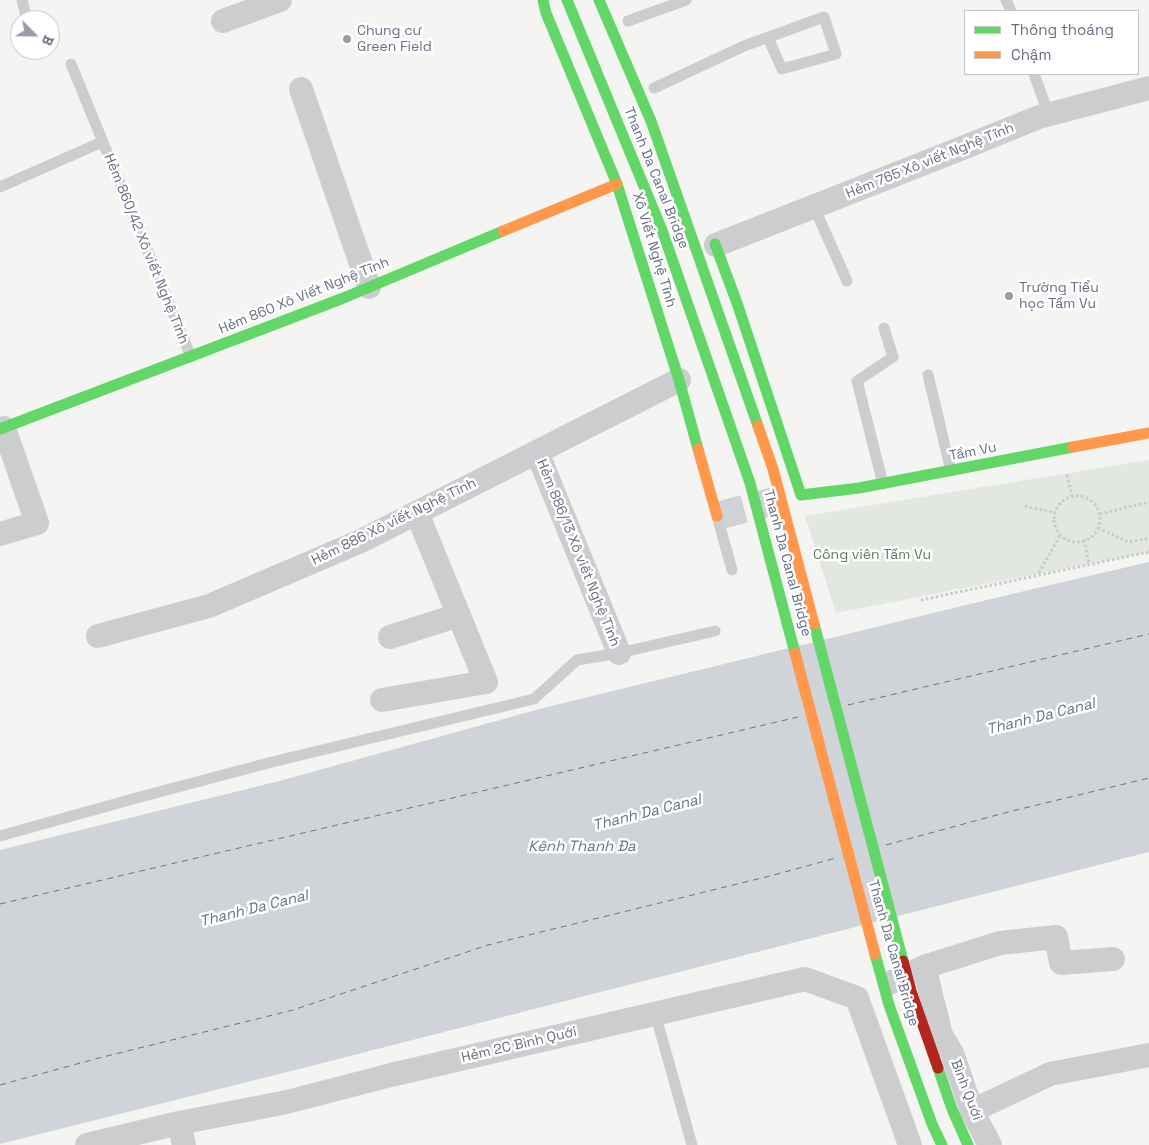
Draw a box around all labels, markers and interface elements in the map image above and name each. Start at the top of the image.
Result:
north arrow [10,10,60,60]
legend [964,10,1139,75]
text: Thông thoáng [1011,20,1114,39]
place label: Chung cư Green Field [357,23,432,56]
text: B [38,33,58,48]
marker: Chung cư Green Field [341,33,353,45]
text: Chậm [1011,45,1051,64]
street label: Thanh Da Canal Bridge [620,105,692,251]
street label: Hẻm 765 Xô viết Nghệ Tĩnh [844,120,1016,202]
street label: Hẻm 860/42 Xô viết Nghệ Tĩnh [100,151,192,347]
street label: Xô Viết Nghệ Tĩnh [629,190,679,310]
street label: Hẻm 860 Xô Viết Nghệ Tĩnh [216,254,392,338]
place label: Trường Tiểu học Tầm Vu [1019,280,1099,312]
marker: Trường Tiểu học Tầm Vu [1003,290,1015,302]
street label: Tầm Vu [948,439,998,465]
street label: Hẻm 886/13 Xô viết Nghệ Tĩnh [533,457,623,649]
street label: Hẻm 886 Xô viết Nghệ Tĩnh [309,475,479,569]
street label: Thanh Da Canal Bridge [759,488,815,638]
park label: Công viên Tầm Vu [813,547,931,563]
water label: Thanh Da Canal [985,695,1097,739]
water label: Thanh Da Canal [591,791,703,835]
water label: Kênh Thanh Đa [528,838,636,856]
street label: Thanh Da Canal Bridge [864,878,922,1028]
water label: Thanh Da Canal [198,887,310,931]
street label: Hẻm 2C Bình Quới [460,1024,578,1066]
street label: Bình Quới [947,1057,985,1123]

